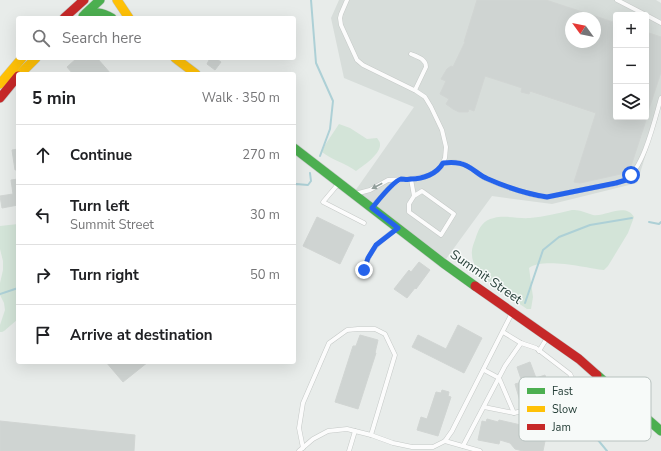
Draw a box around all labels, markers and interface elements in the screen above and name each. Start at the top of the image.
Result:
north arrow [565,12,601,48]
map controls [613,12,649,120]
button: + [613,12,649,48]
search box [16,16,296,60]
icon: search [30,27,52,49]
text: Search here [62,28,142,48]
button: − [613,48,649,84]
button: layers [613,84,649,120]
text: 5 min [32,87,76,110]
text: Walk · 350 m [202,89,280,107]
icon: ahead [32,144,54,166]
text: Continue [70,145,132,165]
text: 270 m [242,146,280,164]
route start [622,166,640,184]
one-way arrow [371,182,383,189]
text: Turn left [70,196,129,216]
icon: left [32,204,54,226]
text: 30 m [250,206,280,224]
text: Summit Street [70,216,154,234]
street label: Summit Street [446,246,526,309]
route end [355,261,373,279]
icon: right [32,264,54,286]
text: Turn right [70,265,139,285]
text: 50 m [250,266,280,284]
icon: arrive [32,324,54,346]
text: Arrive at destination [70,325,213,345]
legend [519,377,651,441]
text: Fast [552,384,573,399]
text: Slow [552,402,577,417]
text: Jam [551,420,571,435]

